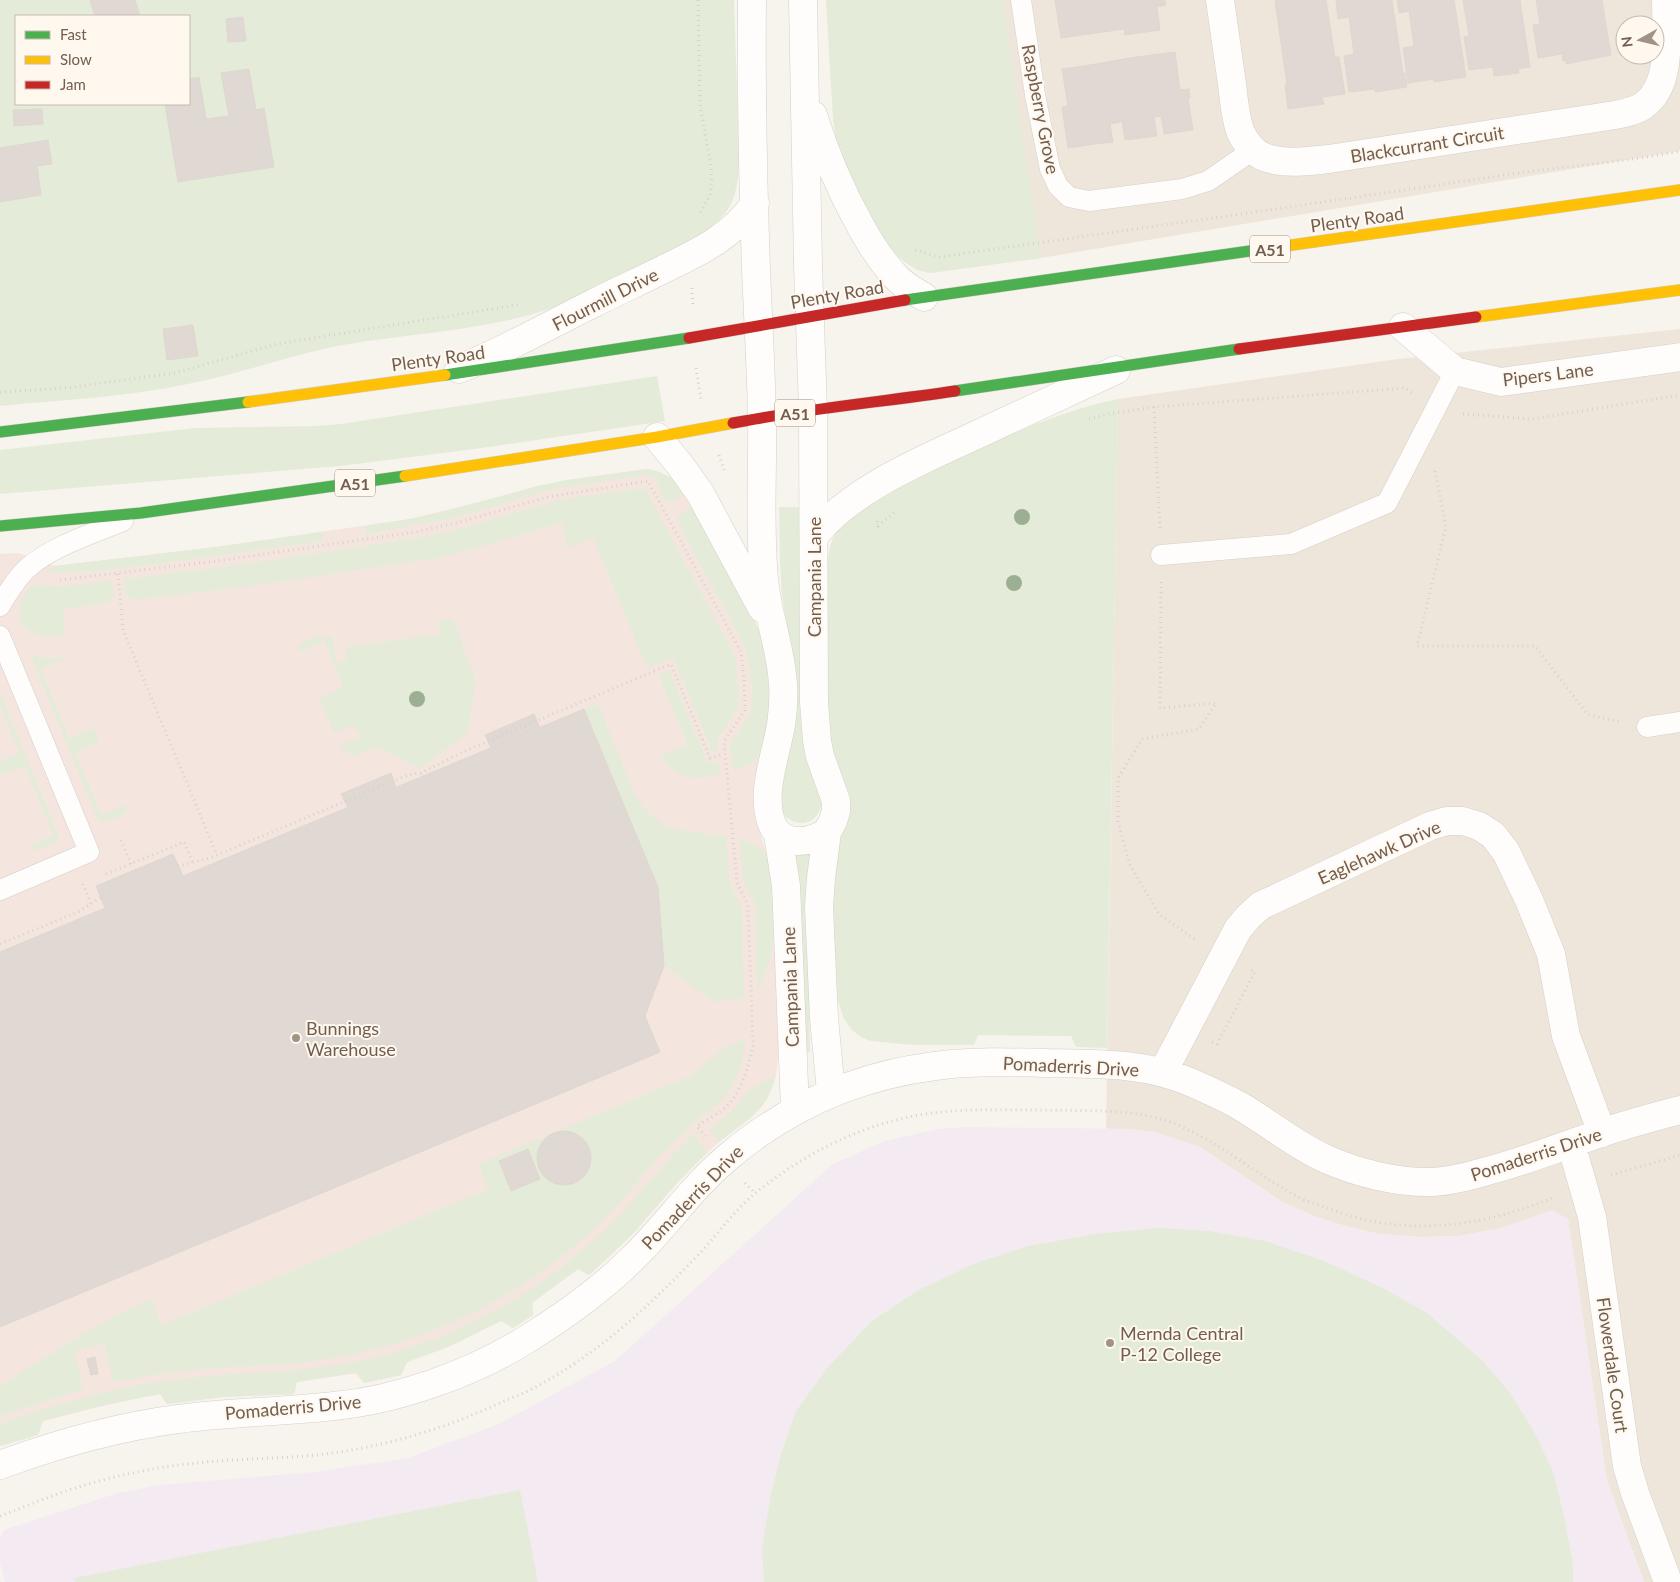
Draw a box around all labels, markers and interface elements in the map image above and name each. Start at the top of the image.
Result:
legend [15,15,190,105]
north arrow [1615,15,1665,65]
text: Fast [60,25,87,43]
text: N [1617,35,1636,48]
street label: Raspberry Grove [1018,42,1064,176]
text: Slow [60,50,92,68]
text: Jam [60,75,86,93]
street label: Blackcurrant Circuit [1349,121,1506,167]
street label: Plenty Road [1309,202,1405,236]
road number: A51 [1250,235,1290,262]
street label: Flourmill Drive [548,263,662,335]
street label: Plenty Road [789,275,885,313]
street label: Plenty Road [390,341,486,375]
street label: Pipers Lane [1501,358,1595,390]
road number: A51 [775,399,815,426]
road number: A51 [335,469,375,496]
street label: Campania Lane [803,517,825,637]
street label: Eaglehawk Drive [1314,815,1444,889]
street label: Campania Lane [777,926,803,1048]
place label: Bunnings Warehouse [306,1017,396,1060]
marker: Bunnings Warehouse [290,1032,302,1044]
street label: Pomaderris Drive [1002,1051,1140,1081]
street label: Pomaderris Drive [1468,1122,1604,1186]
street label: Pomaderris Drive [637,1140,747,1254]
street label: Flowerdale Court [1593,1296,1633,1435]
place label: Mernda Central P-12 College [1120,1322,1244,1365]
marker: Mernda Central P-12 College [1104,1337,1116,1349]
street label: Pomaderris Drive [224,1390,362,1424]

